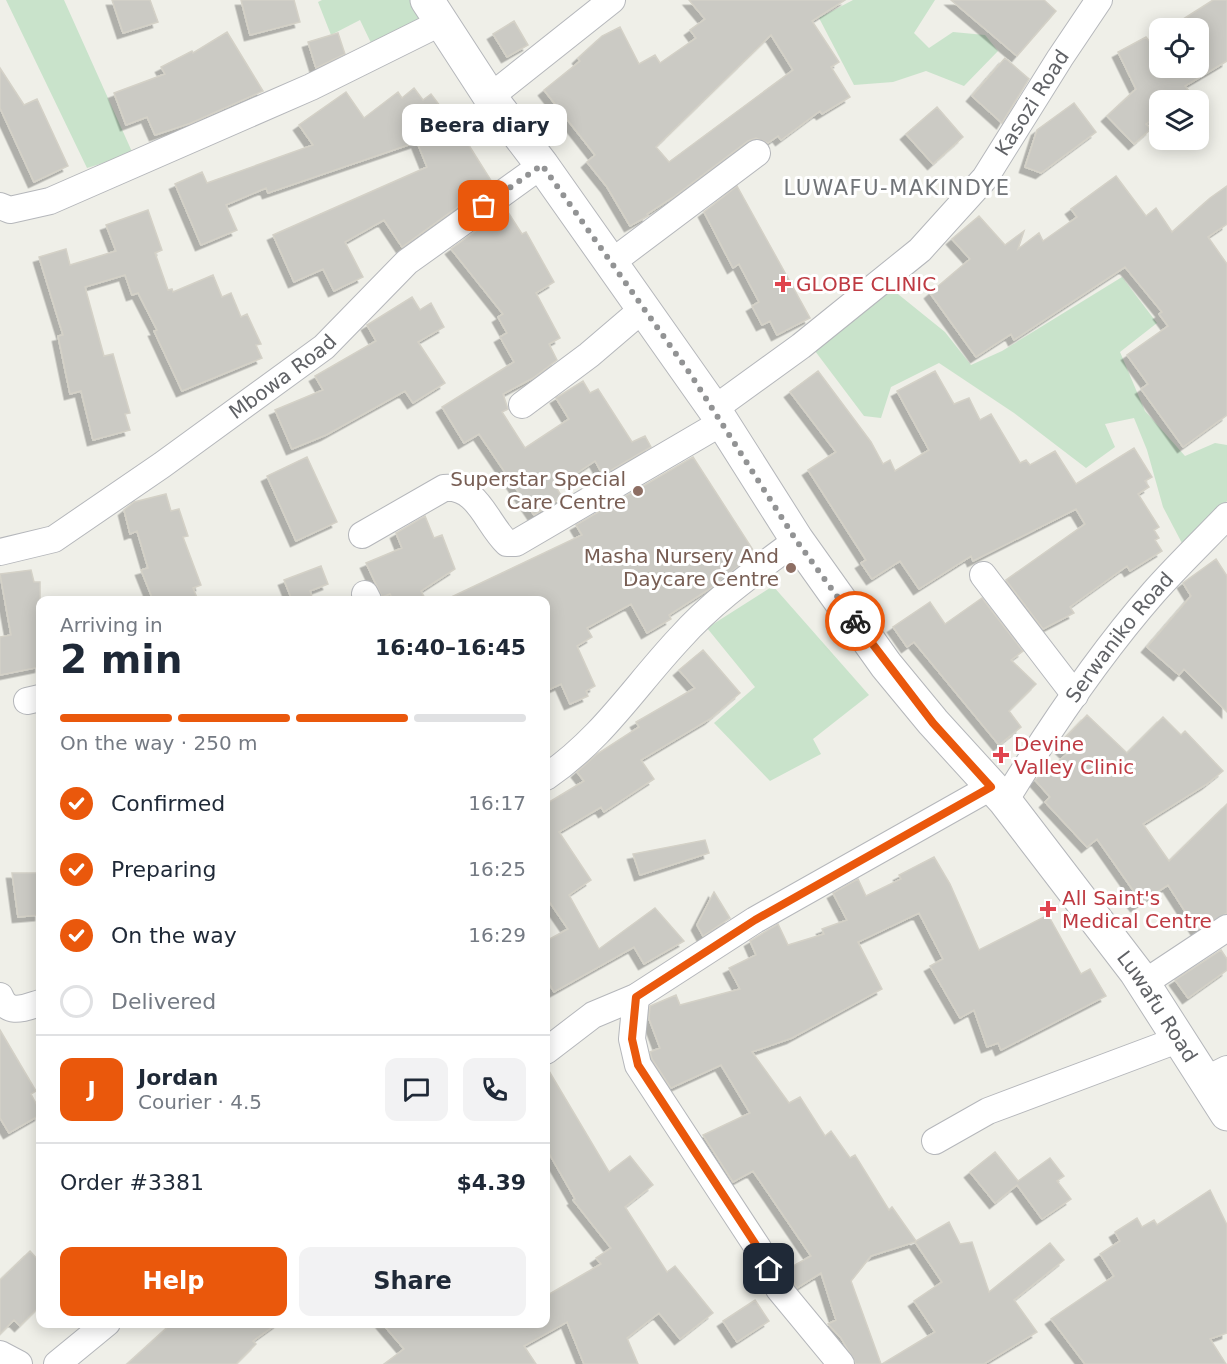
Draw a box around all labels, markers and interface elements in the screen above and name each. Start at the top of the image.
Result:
map controls [1149,18,1209,150]
button: locate [1149,18,1209,78]
street label: Kasozi Road [990,45,1074,160]
button: layers [1149,90,1209,150]
callout: Beera diary [402,104,566,146]
text: Beera diary [419,113,550,137]
district label: LUWAFU-MAKINDYE [784,176,1010,200]
pin [458,180,509,231]
icon: bag [467,189,500,222]
place label: GLOBE CLINIC [796,272,936,296]
marker: GLOBE CLINIC [774,275,792,293]
street label: Mbowa Road [224,329,342,424]
place label: Superstar Special Care Centre [450,467,626,514]
marker: Superstar Special Care Centre [631,484,645,498]
place label: Masha Nursery And Daycare Centre [584,544,779,591]
marker: Masha Nursery And Daycare Centre [784,561,798,575]
street label: Serwaniko Road [1060,567,1178,707]
courier [825,591,885,651]
icon: bike [839,605,872,638]
text: Arriving in [60,613,163,637]
text: 16:40–16:45 [375,635,526,660]
text: 2 min [60,637,182,682]
text: On the way · 250 m [60,731,258,755]
place label: Devine Valley Clinic [1014,732,1134,779]
marker: Devine Valley Clinic [992,746,1010,764]
icon: check [60,787,93,820]
text: Confirmed [111,791,225,816]
text: 16:17 [468,791,526,815]
icon: check [60,853,93,886]
text: Preparing [111,857,217,882]
text: 16:25 [468,857,526,881]
place label: All Saint's Medical Centre [1062,886,1212,933]
marker: All Saint's Medical Centre [1039,900,1057,918]
icon: check [60,919,93,952]
text: On the way [111,923,237,948]
text: 16:29 [468,923,526,947]
street label: Luwafu Road [1112,946,1203,1067]
text: Delivered [111,989,216,1014]
button: chat [385,1058,448,1121]
button: phone [463,1058,526,1121]
text: Jordan [138,1065,218,1090]
text: J [87,1077,96,1102]
text: Courier · 4.5 [138,1090,262,1114]
text: Order #3381 [60,1170,204,1195]
text: $4.39 [456,1170,526,1195]
pin [743,1243,794,1294]
button: Help [60,1247,287,1316]
button: Share [299,1247,526,1316]
icon: home [752,1252,785,1285]

